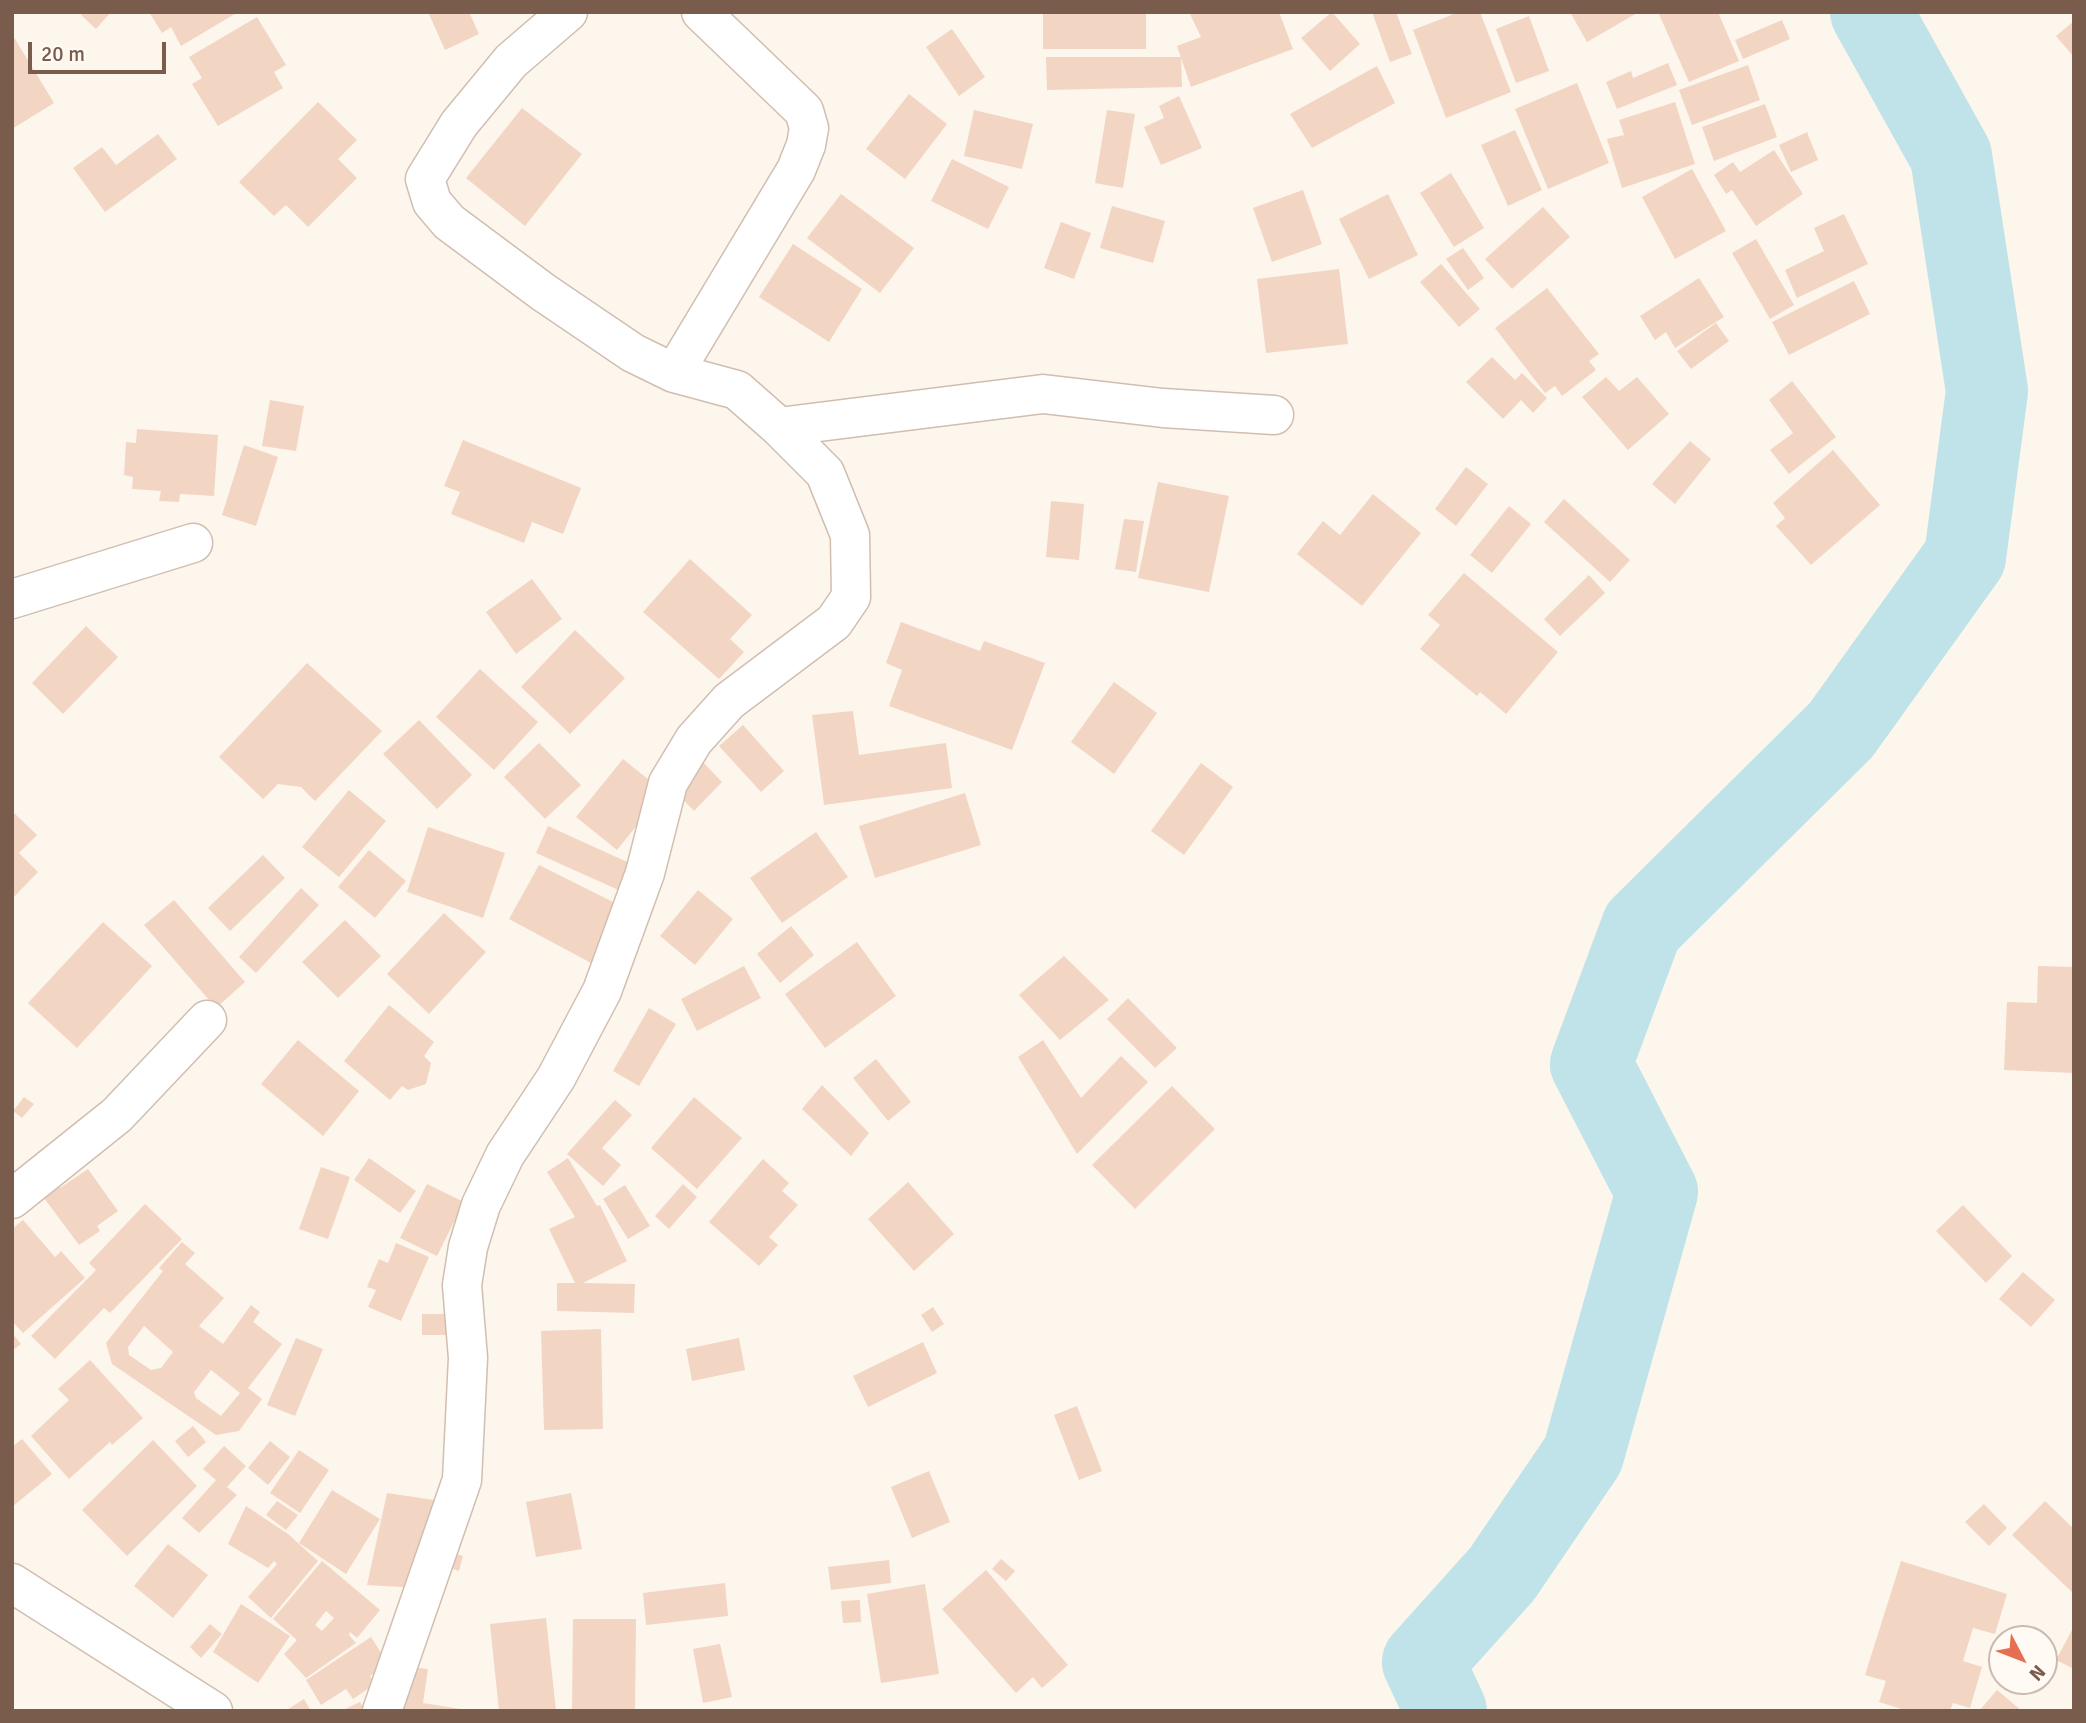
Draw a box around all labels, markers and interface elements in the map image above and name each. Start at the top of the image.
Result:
scale bar [32,28,170,72]
text: 20 m [41,41,85,67]
north arrow [1988,1625,2058,1695]
text: N [2024,1660,2050,1686]

